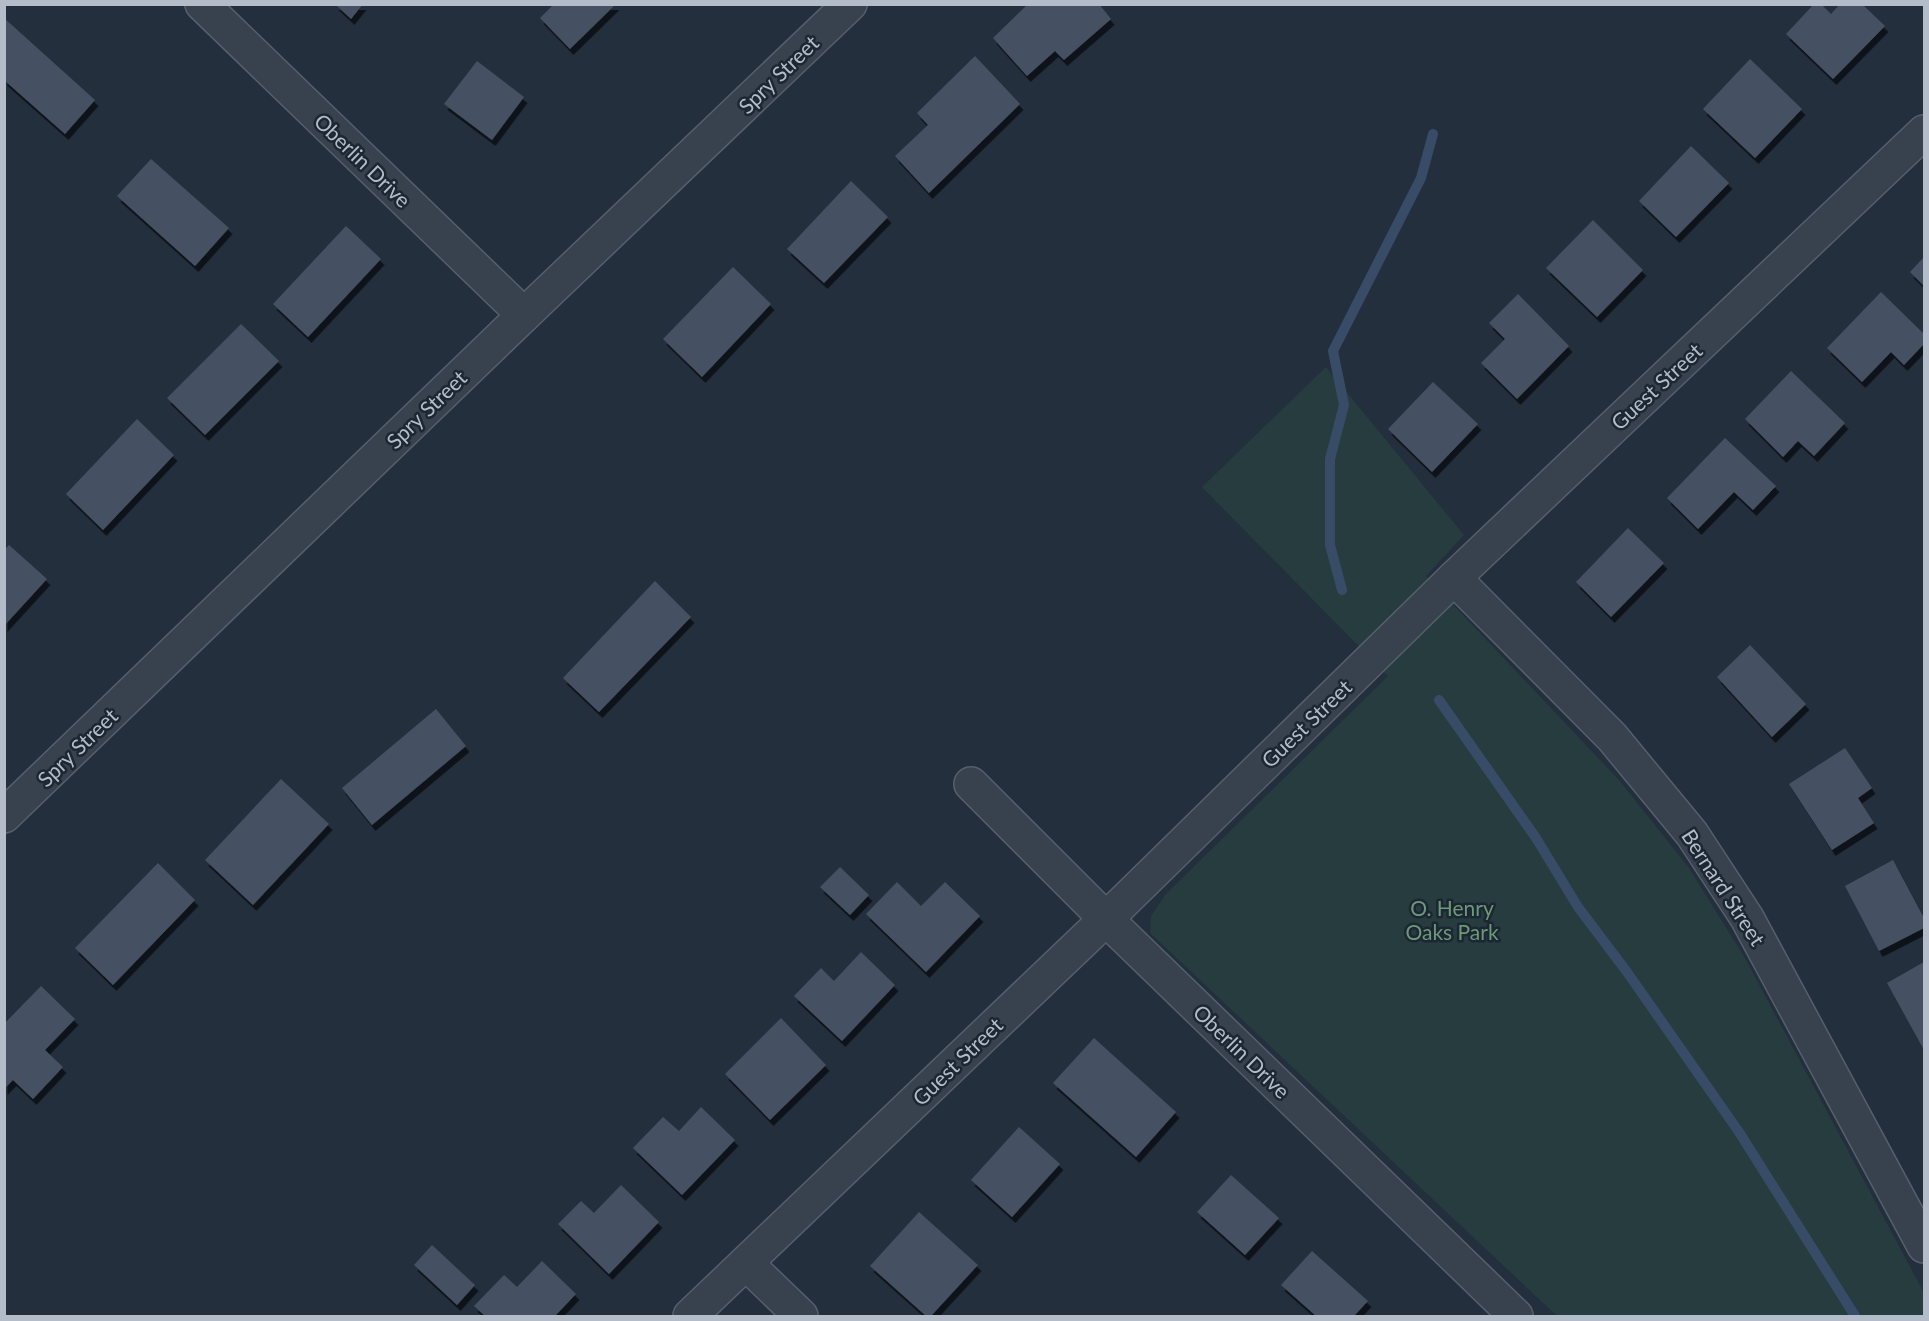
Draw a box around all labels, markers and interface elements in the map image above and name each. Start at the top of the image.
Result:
street label: Spry Street [733,29,824,118]
street label: Oberlin Drive [310,108,416,212]
street label: Guest Street [1605,337,1707,434]
street label: Spry Street [381,364,472,453]
street label: Guest Street [1256,674,1356,772]
street label: Spry Street [32,702,123,791]
street label: Bernard Street [1677,824,1771,950]
park label: O. Henry Oaks Park [1405,895,1499,944]
street label: Oberlin Drive [1189,999,1295,1103]
street label: Guest Street [907,1012,1007,1110]

